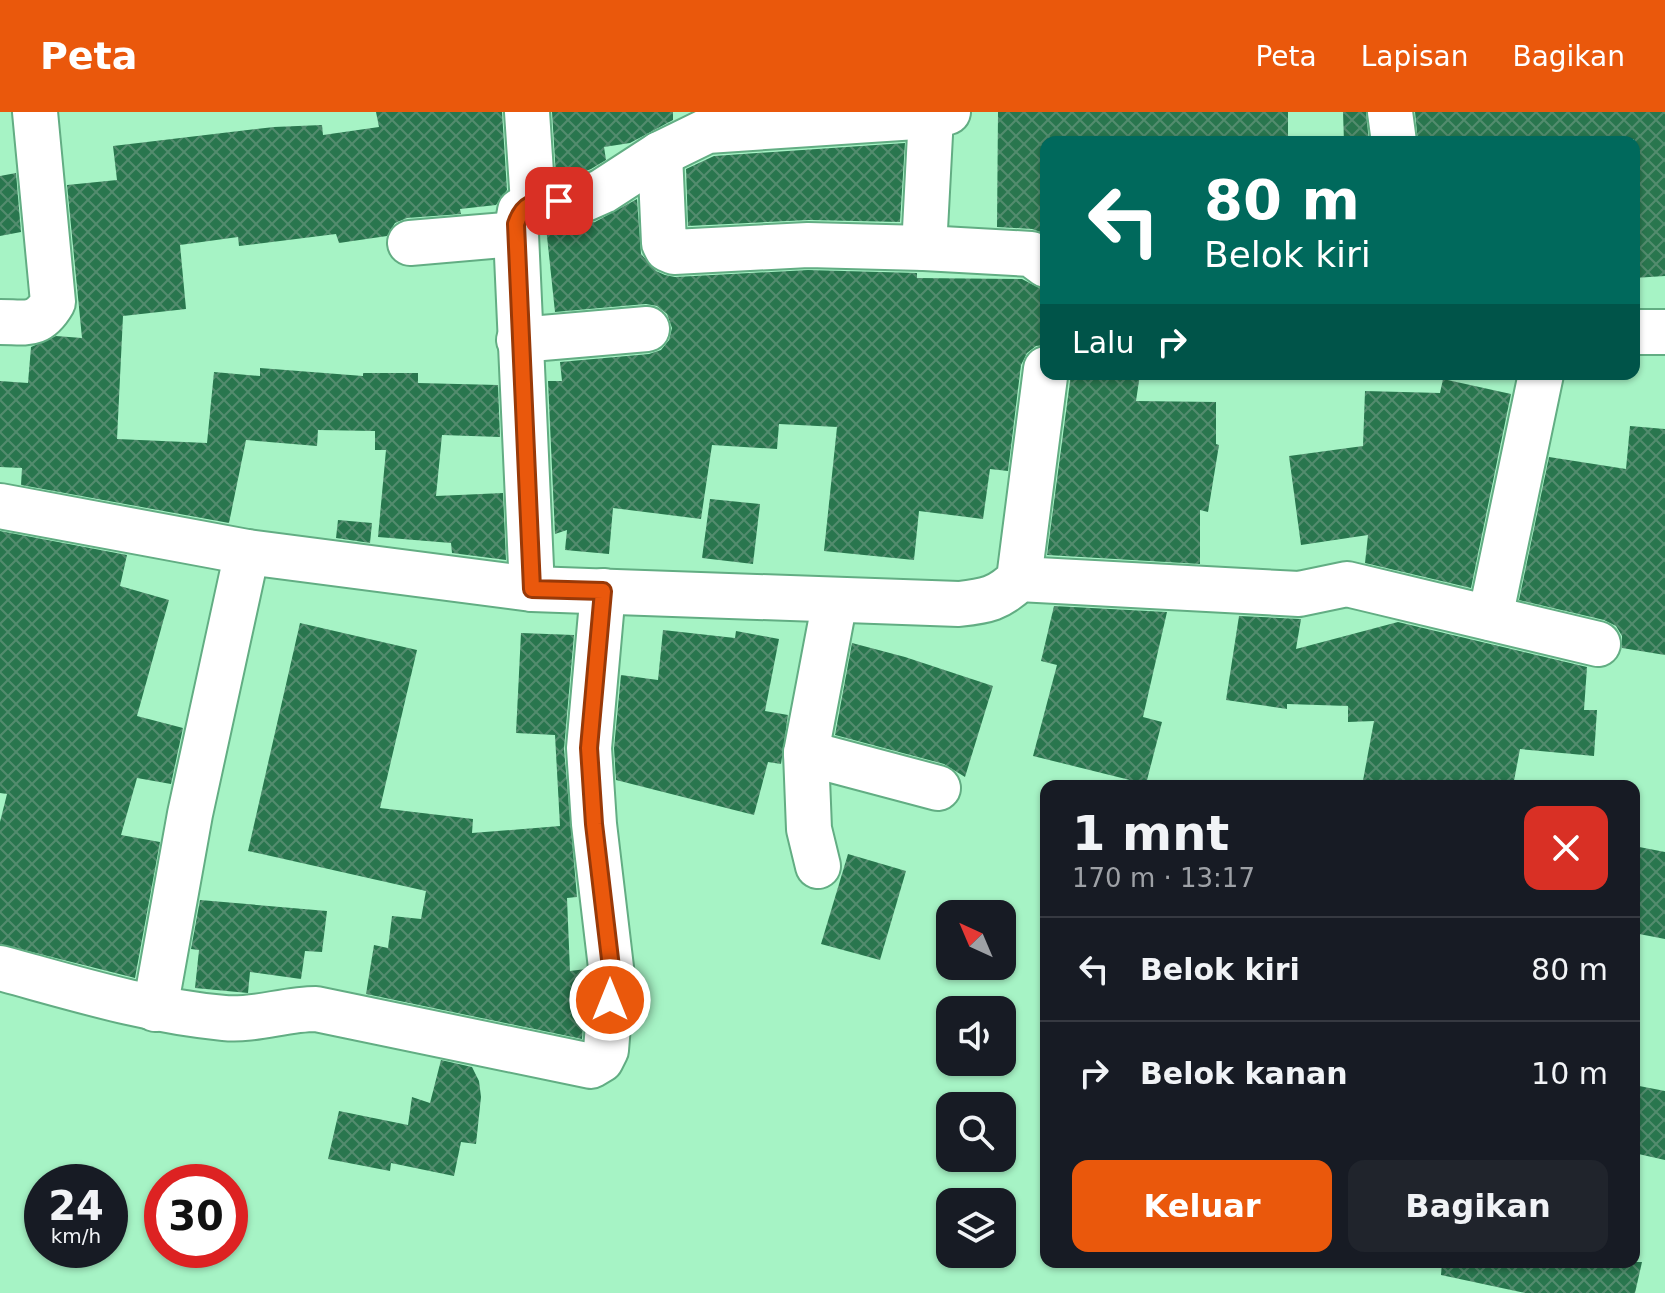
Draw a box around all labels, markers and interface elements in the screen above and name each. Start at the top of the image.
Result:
text: Peta [40,34,137,78]
text: Peta [1255,40,1317,73]
text: Lapisan [1361,40,1468,73]
text: Bagikan [1512,40,1625,73]
pin [525,167,593,235]
text: 80 m [1204,167,1360,232]
icon: left [1072,168,1176,272]
icon: arrive [537,179,581,223]
text: Belok kiri [1204,234,1371,275]
icon: right [1150,320,1194,364]
text: Lalu [1072,325,1134,360]
text: 1 mnt [1072,805,1229,861]
button: close [1524,806,1608,890]
text: 170 m · 13:17 [1072,863,1255,893]
north arrow [936,900,1016,980]
map controls [936,900,1016,1268]
icon: left [1072,947,1116,991]
text: Belok kiri [1140,952,1300,987]
text: 80 m [1531,952,1608,987]
position arrow [568,958,652,1042]
button: sound [936,996,1016,1076]
icon: right [1072,1051,1116,1095]
text: Belok kanan [1140,1056,1348,1091]
text: 10 m [1531,1056,1608,1091]
button: search [936,1092,1016,1172]
button: Keluar [1072,1160,1332,1252]
button: Bagikan [1348,1160,1608,1252]
speed limit sign: 30 [144,1164,248,1268]
text: 24 [48,1183,104,1229]
button: layers [936,1188,1016,1268]
text: km/h [51,1224,101,1248]

